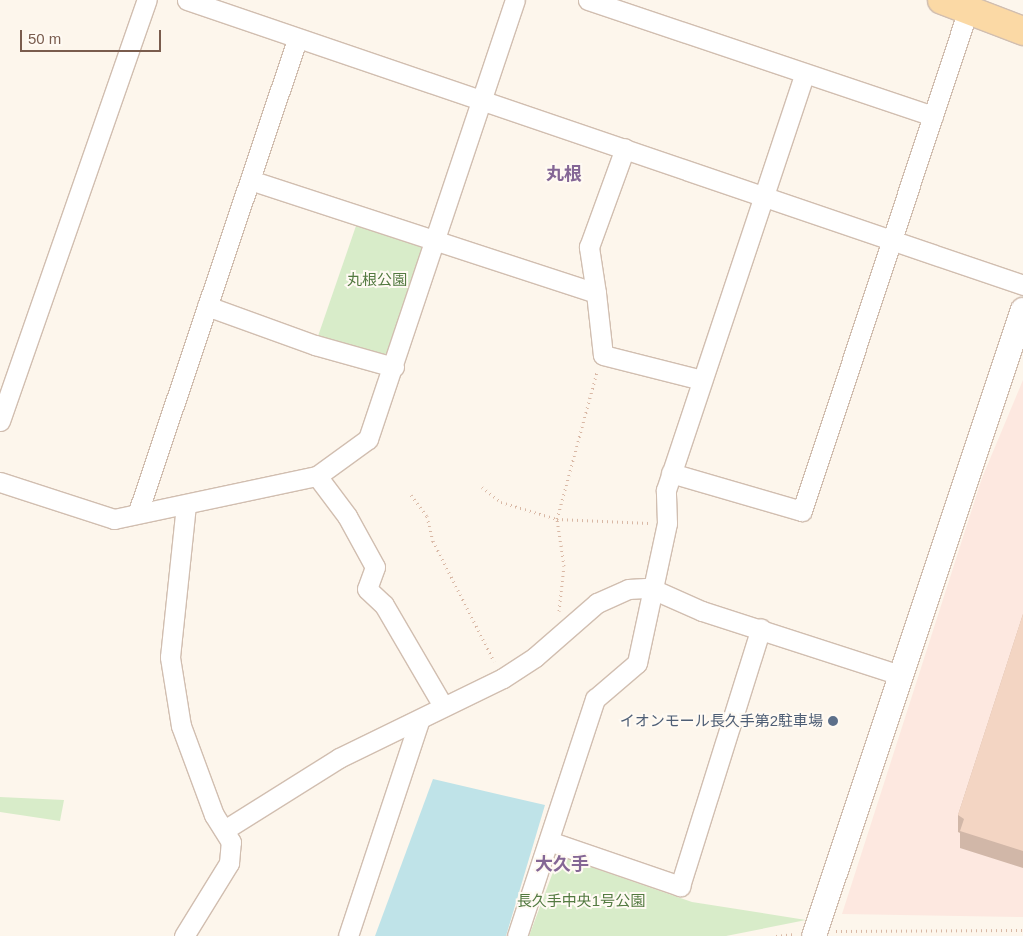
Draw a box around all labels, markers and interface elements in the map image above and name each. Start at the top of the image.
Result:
scale bar [22,20,164,52]
text: 50 m [28,30,61,47]
district label: 丸根 [546,163,582,185]
park label: 丸根公園 [347,271,407,289]
place label: イオンモール長久手第2駐車場 [620,712,823,730]
marker: イオンモール長久手第2駐車場 [827,715,839,727]
district label: 大久手 [535,853,589,875]
park label: 長久手中央1号公園 [517,892,645,910]

